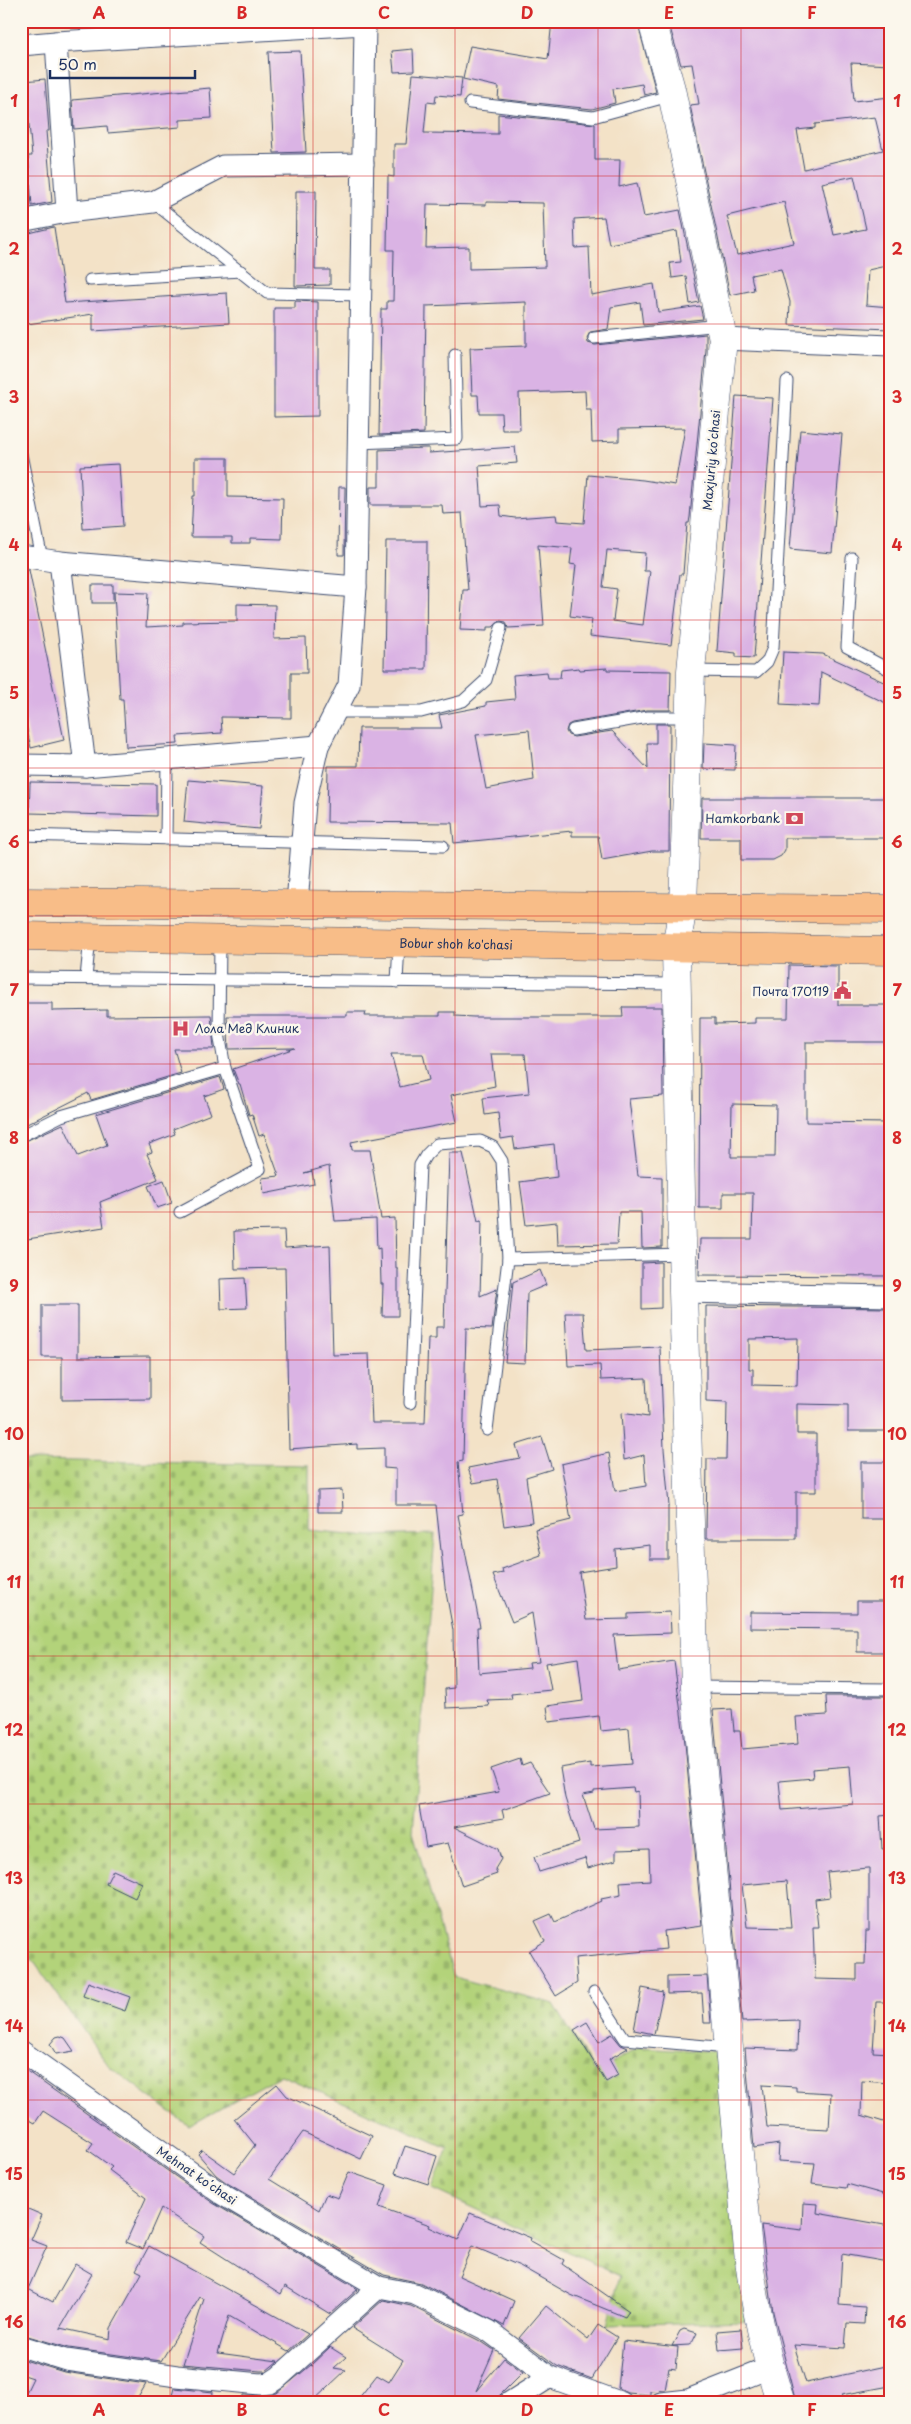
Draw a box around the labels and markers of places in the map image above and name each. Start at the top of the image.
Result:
bank icon: Hamkorbank [784,808,804,828]
place label: Hamkorbank [705,809,780,827]
public building icon: Почта 170119 [833,981,853,1001]
place label: Почта 170119 [752,982,829,1000]
hospital icon: Лола Мед Клиник [171,1018,191,1038]
place label: Лола Мед Клиник [195,1019,300,1037]

